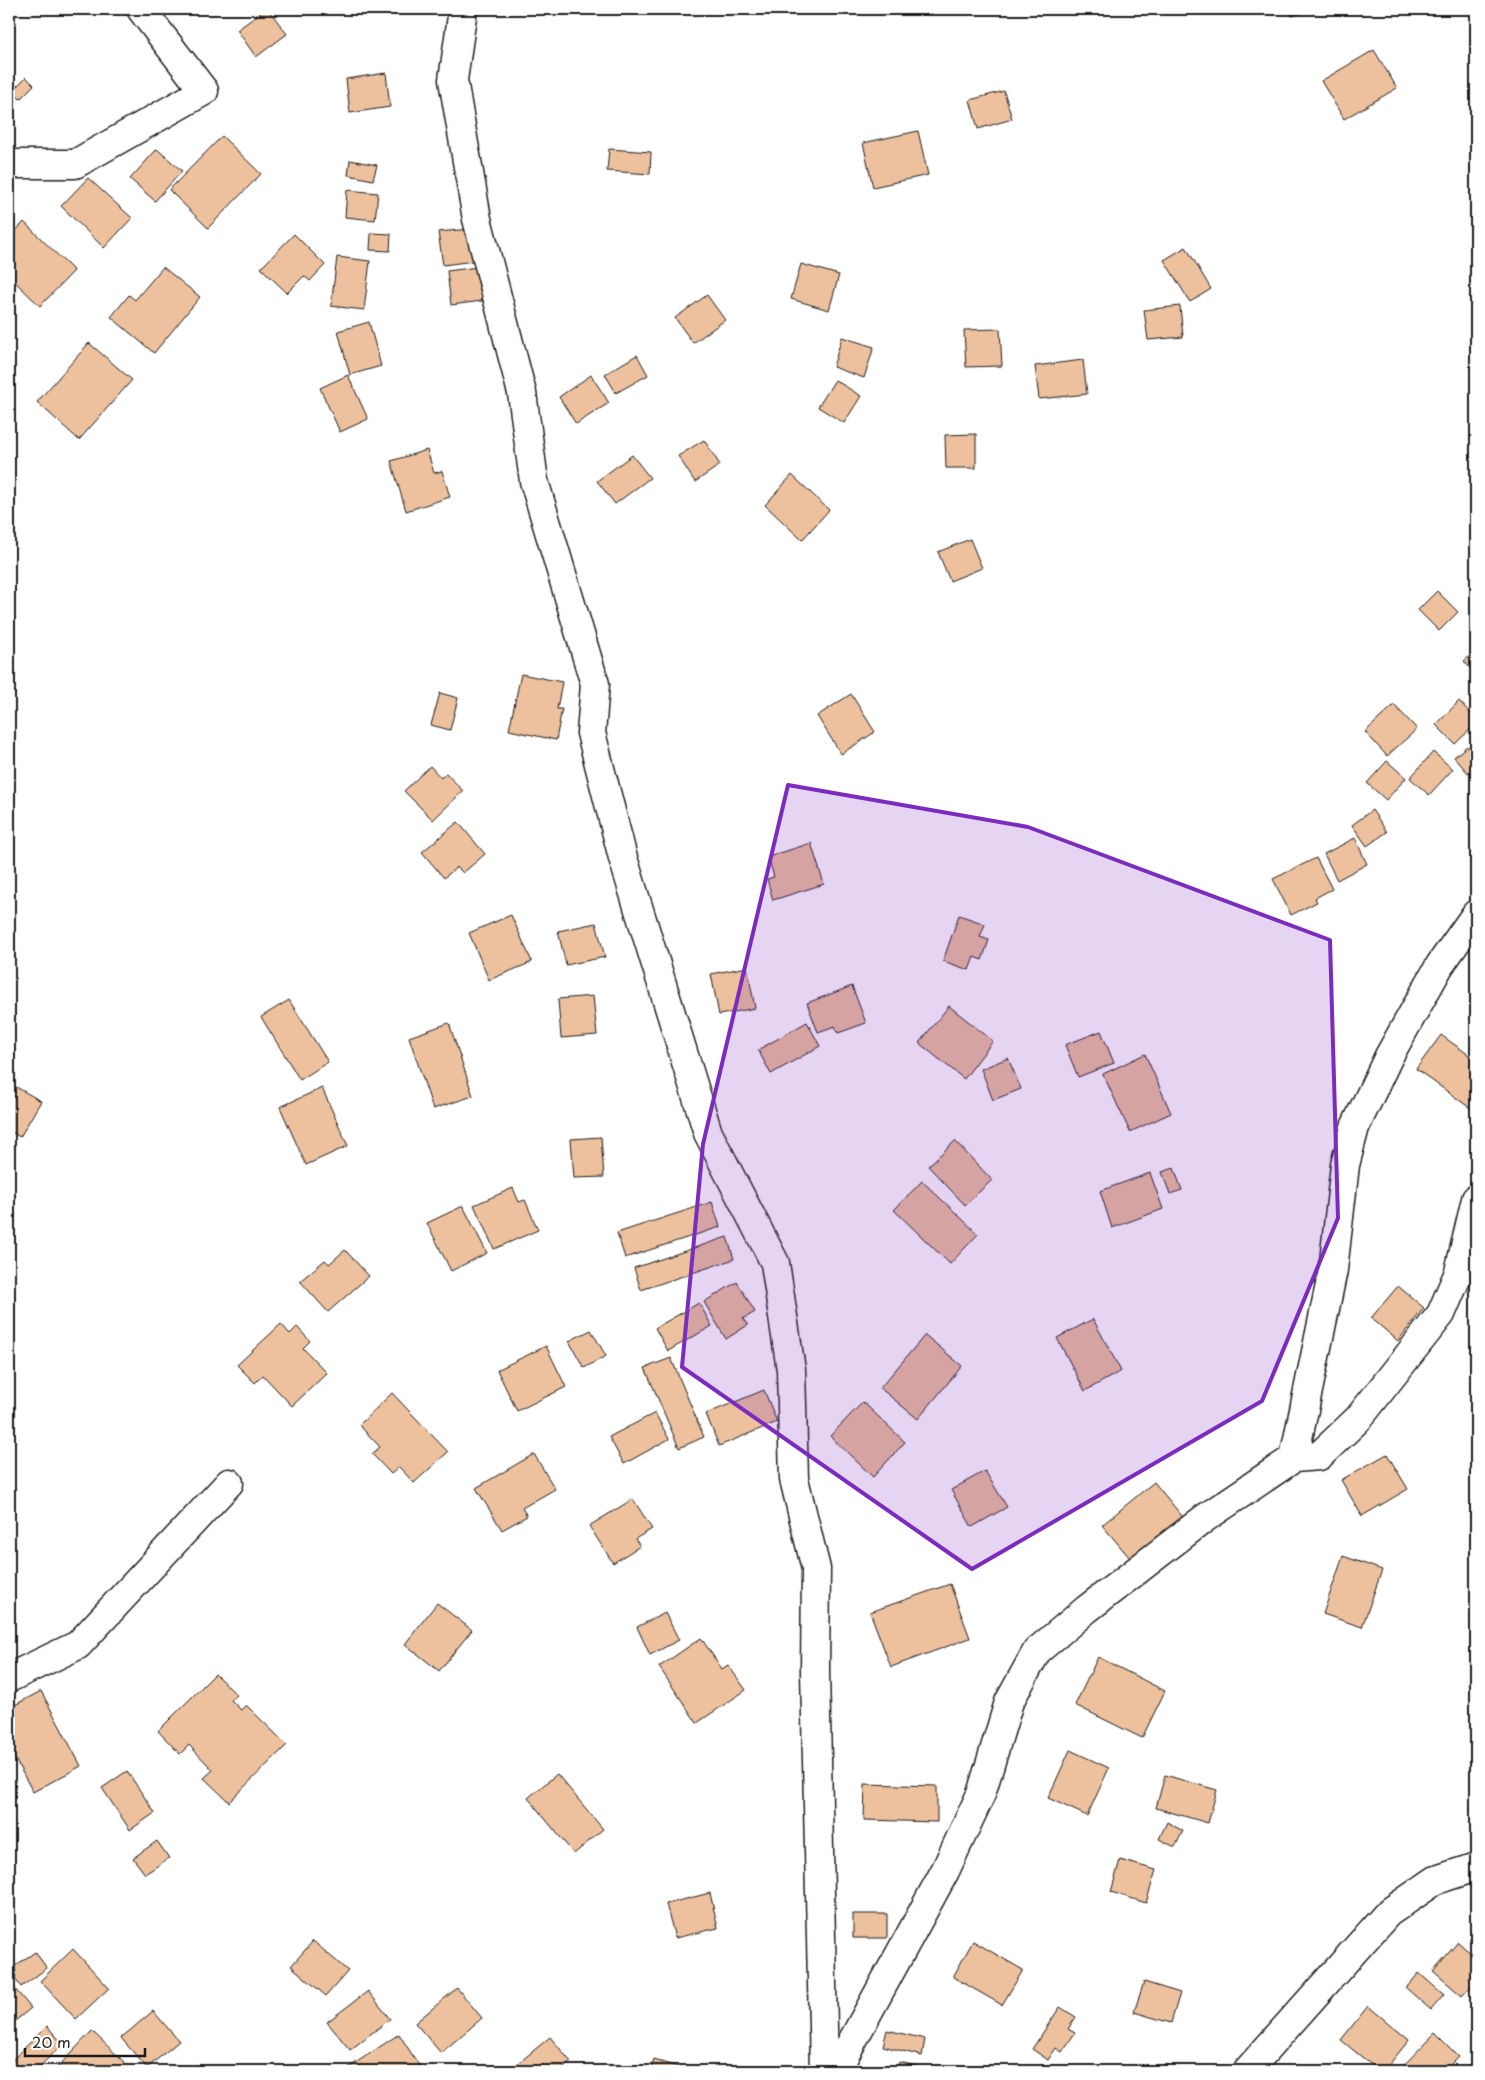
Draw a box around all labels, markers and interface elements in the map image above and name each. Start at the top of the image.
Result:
scale bar [25,2025,145,2057]
text: 20 m [32,2030,71,2053]

